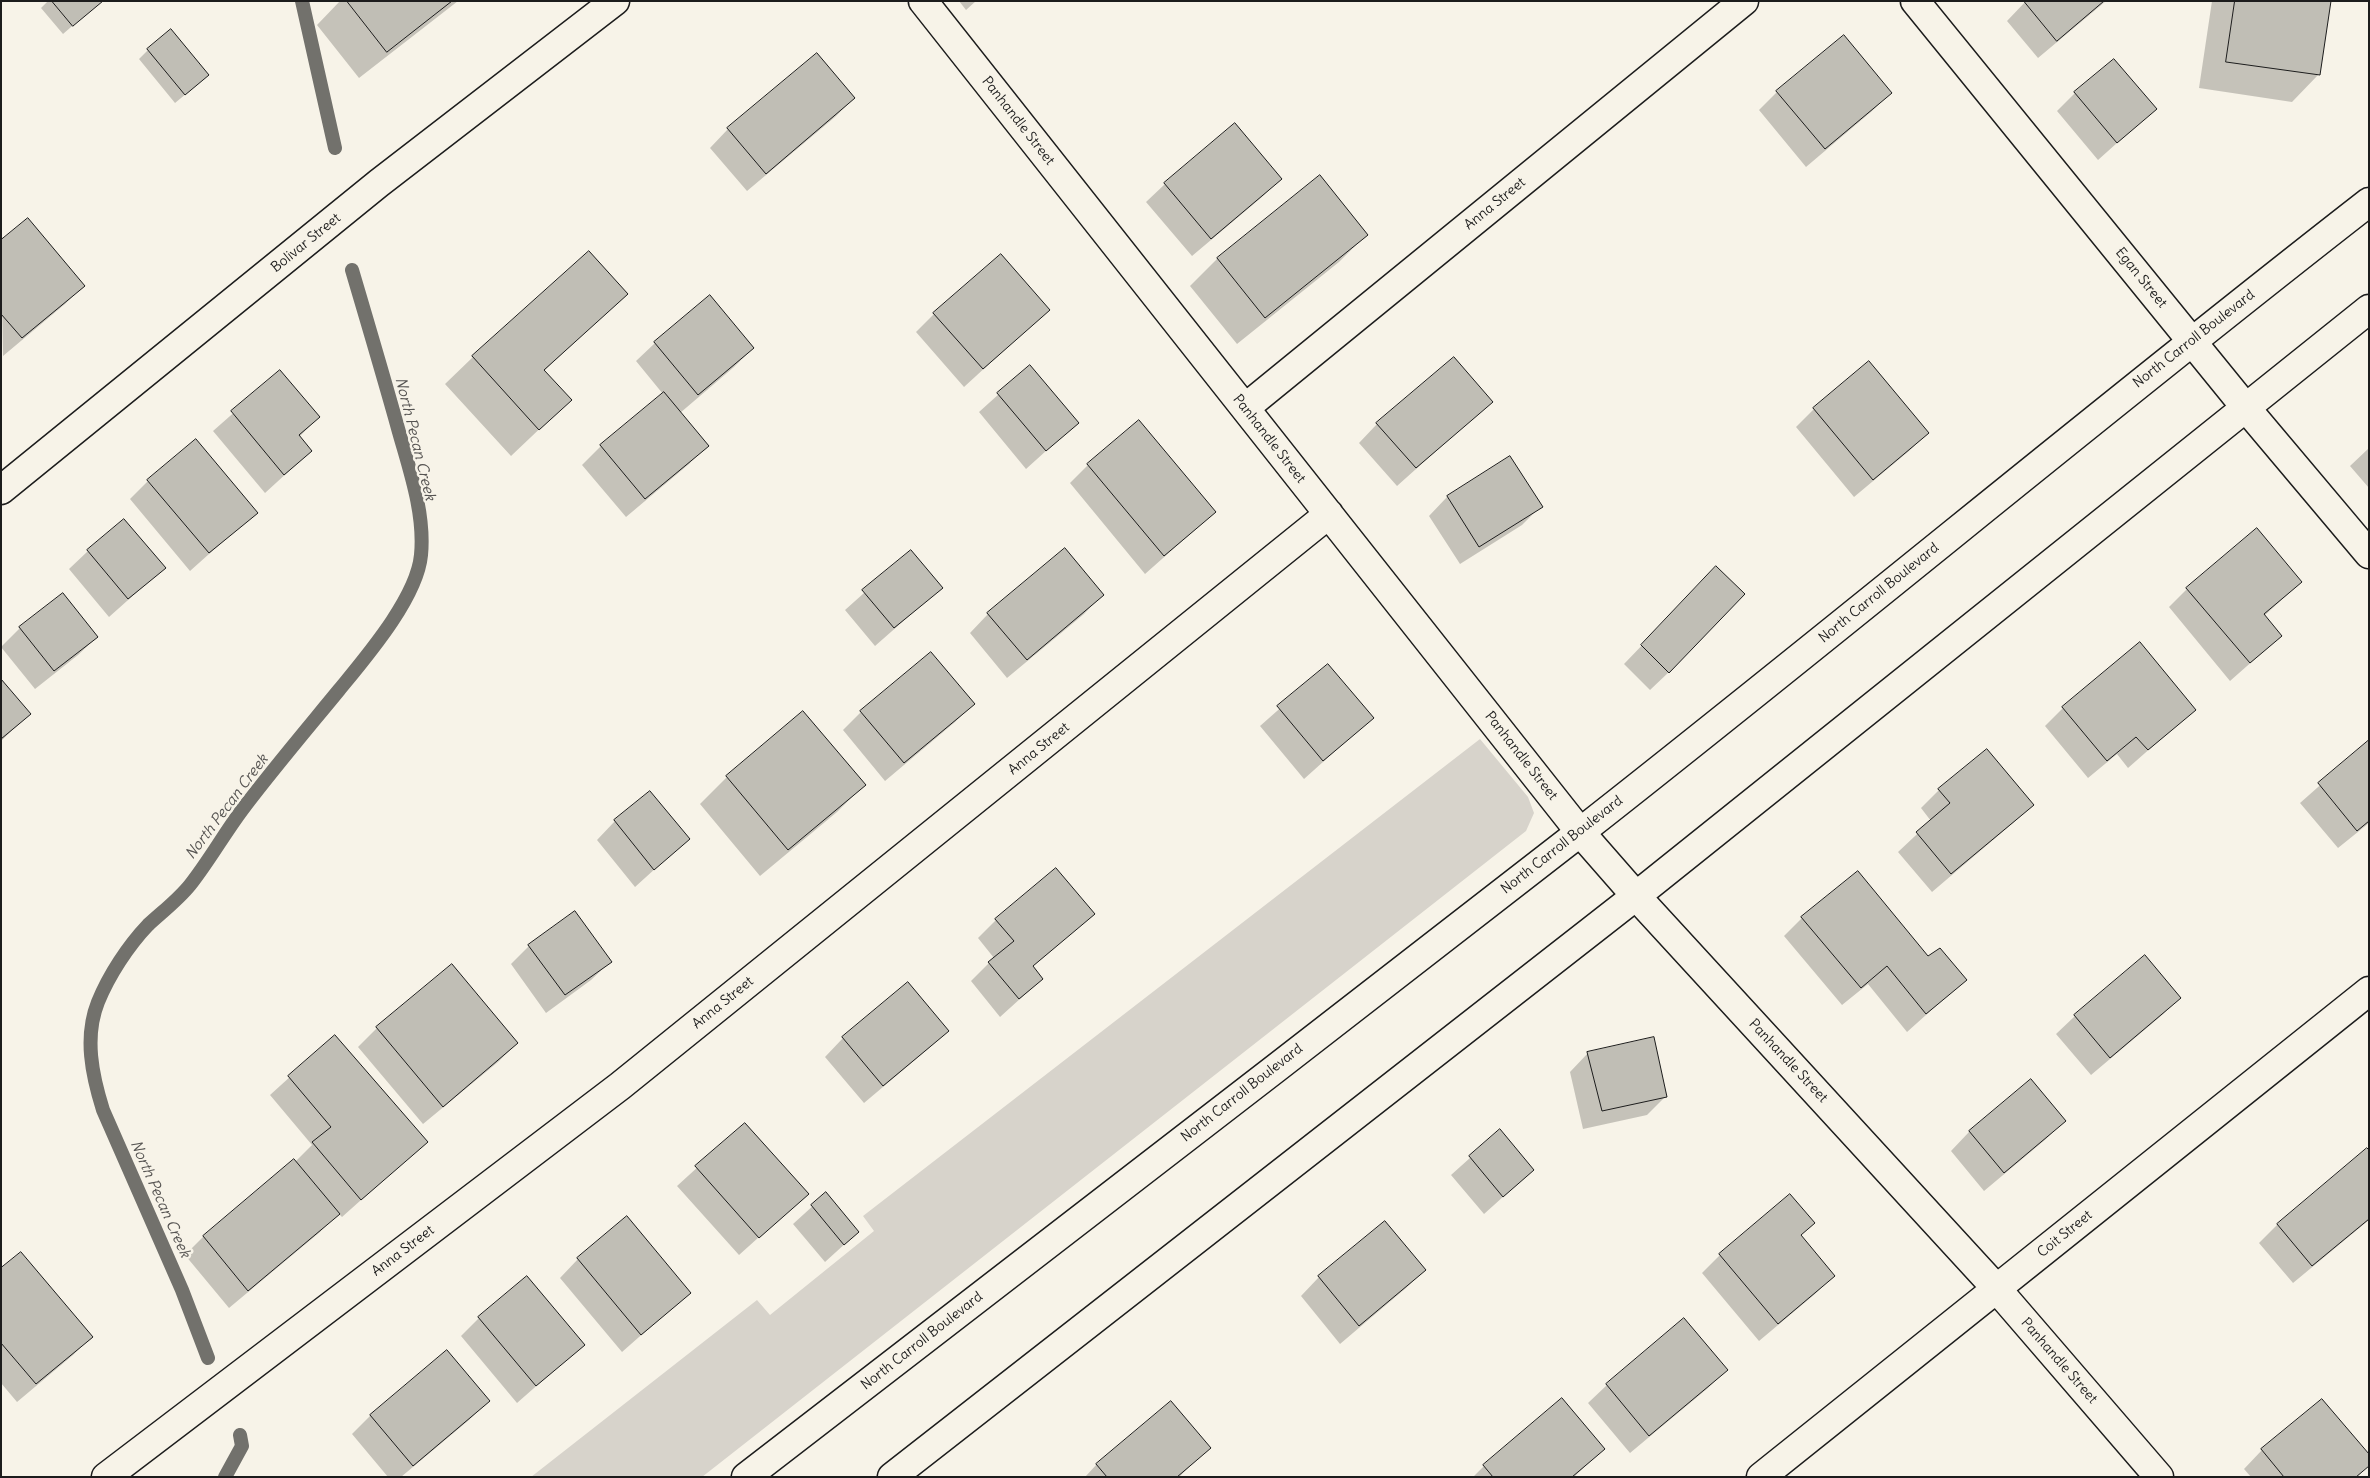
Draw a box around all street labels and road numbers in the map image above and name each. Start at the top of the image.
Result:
street label: Panhandle Street [978,73,1058,169]
street label: Anna Street [1461,174,1529,234]
street label: Bolivar Street [268,210,344,276]
street label: Egan Street [2112,244,2170,312]
street label: North Carroll Boulevard [2130,286,2258,392]
street label: Panhandle Street [1229,391,1309,487]
street label: North Carroll Boulevard [1816,539,1942,647]
street label: Panhandle Street [1481,708,1561,804]
street label: Anna Street [1005,719,1073,779]
street label: North Carroll Boulevard [1498,792,1626,898]
street label: Anna Street [689,973,757,1033]
street label: Panhandle Street [1745,1016,1831,1106]
street label: North Carroll Boulevard [1178,1040,1306,1146]
street label: Coit Street [2034,1207,2096,1261]
street label: Anna Street [368,1222,438,1280]
street label: North Carroll Boulevard [858,1288,986,1394]
street label: Panhandle Street [2017,1315,2101,1407]

